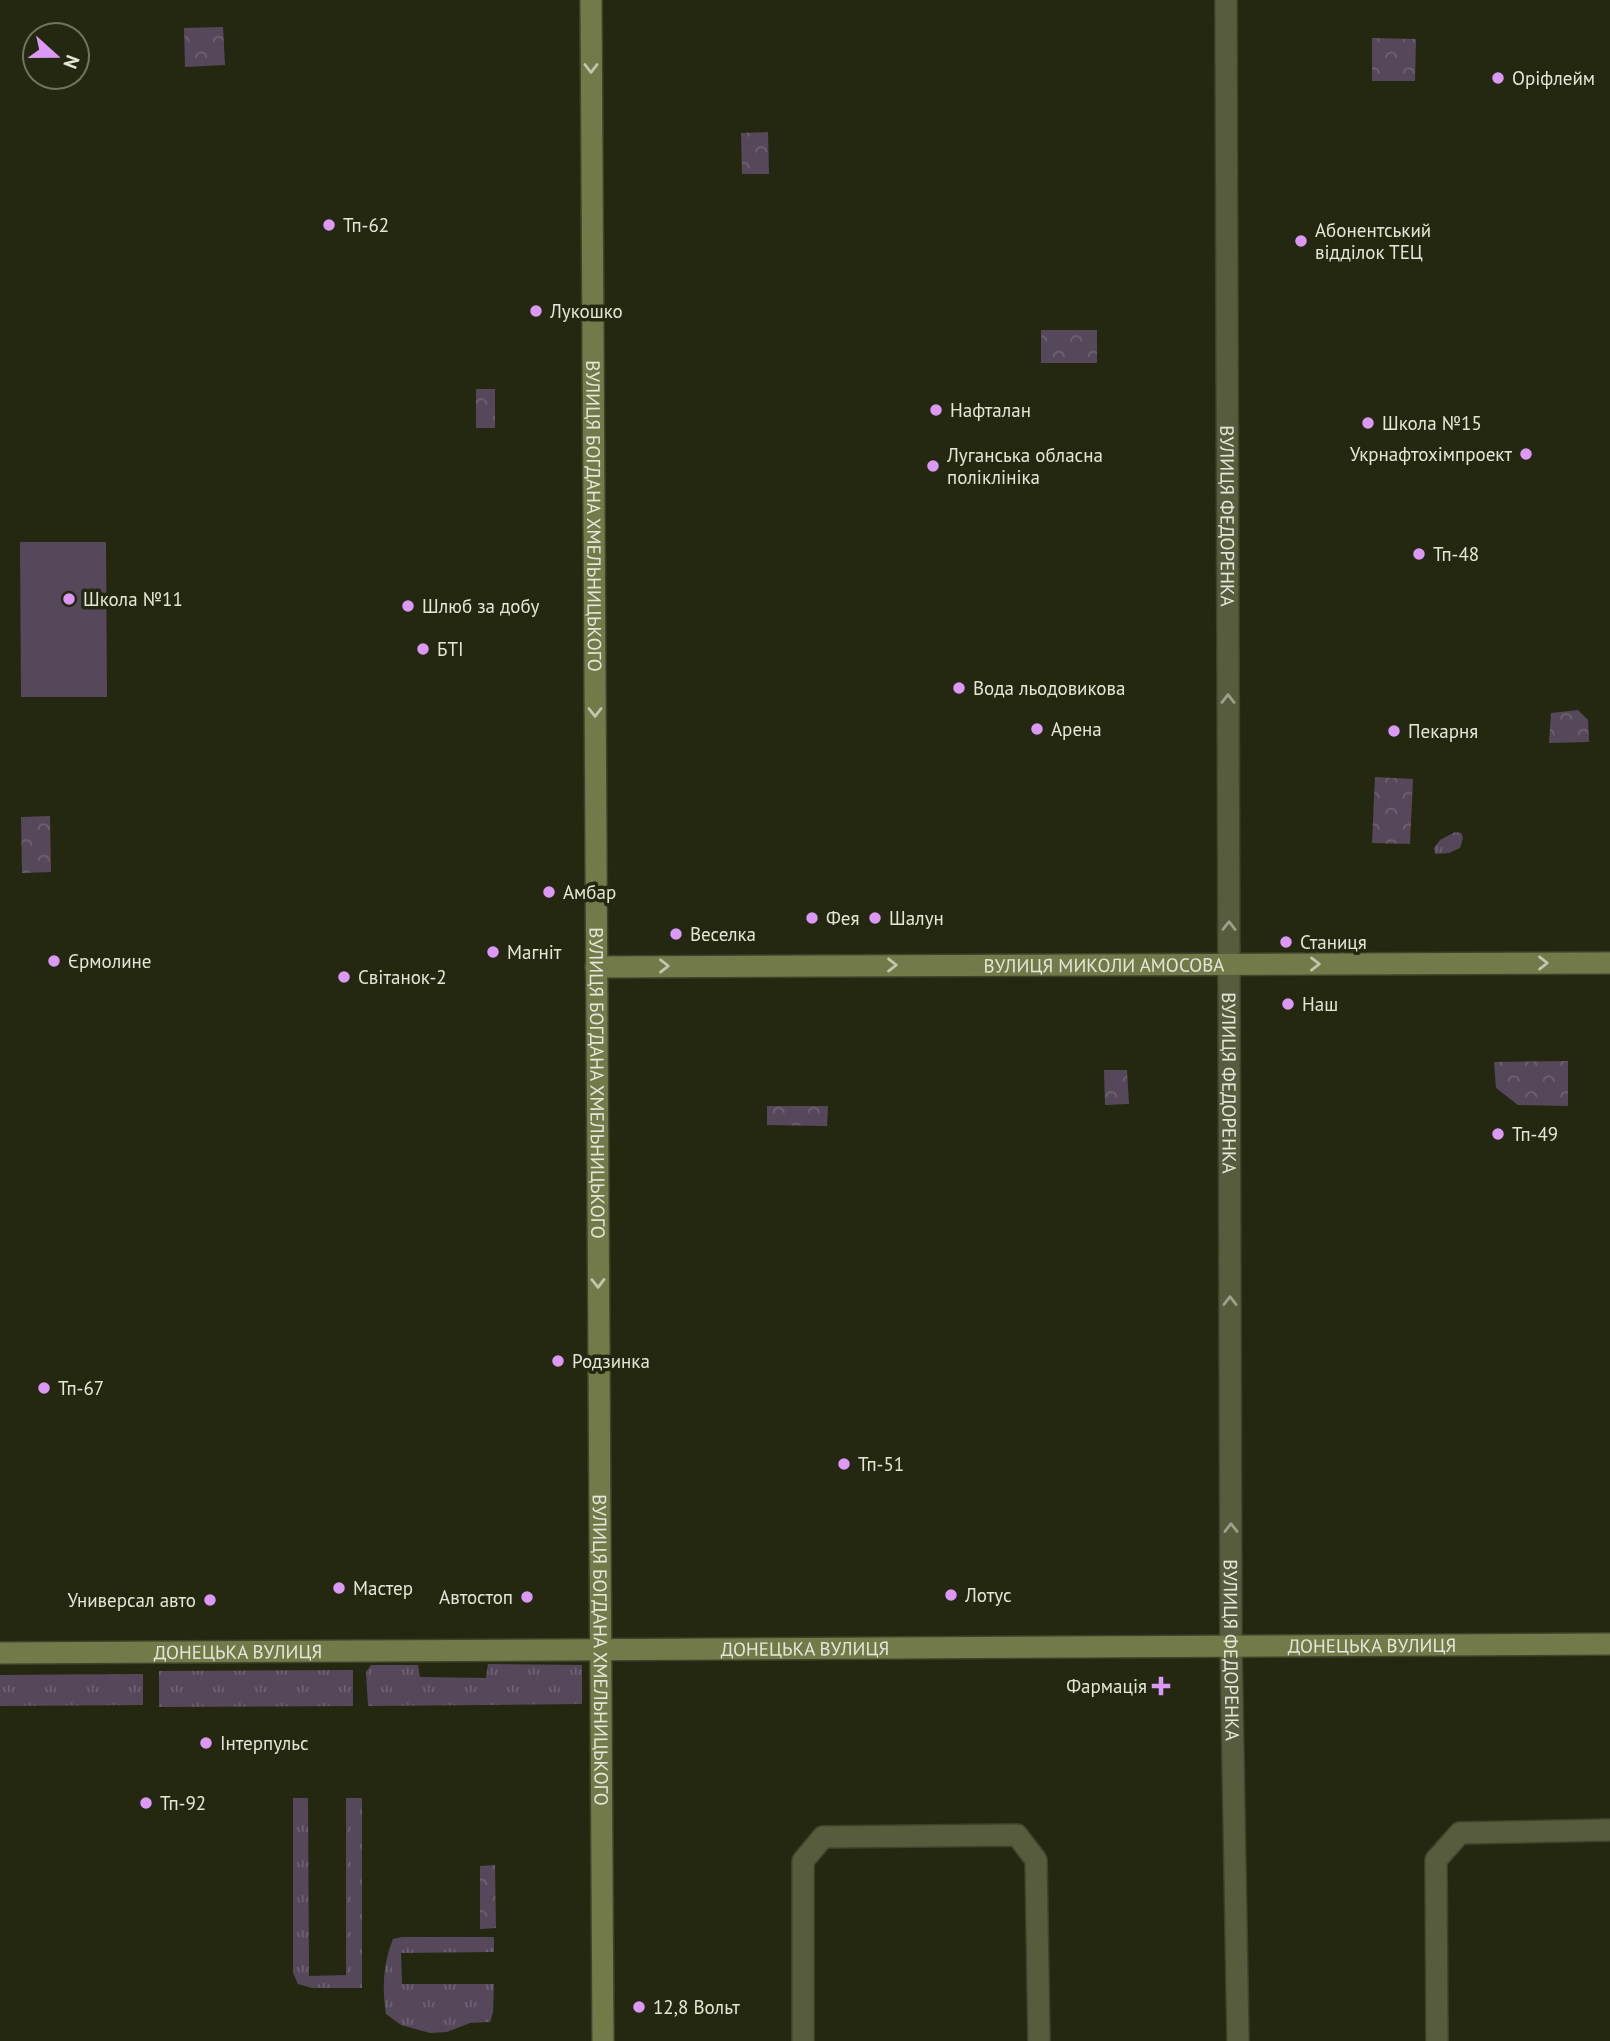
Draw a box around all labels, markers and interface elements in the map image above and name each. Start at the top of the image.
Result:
north arrow [21,21,91,91]
text: N [58,52,85,72]
one-way arrow [583,63,599,74]
place label: Оріфлейм [1512,66,1595,90]
marker: Оріфлейм [1490,70,1506,86]
place label: Тп-62 [343,213,389,237]
marker: Тп-62 [321,217,337,233]
place label: Абонентський відділок ТЕЦ [1315,218,1431,264]
marker: Абонентський відділок ТЕЦ [1293,233,1309,249]
place label: Лукошко [549,299,623,323]
marker: Лукошко [528,303,544,319]
street label: ВУЛИЦЯ БОГДАНА ХМЕЛЬНИЦЬКОГО [581,360,607,672]
place label: Нафталан [950,398,1031,422]
marker: Нафталан [928,402,944,418]
place label: Школа №15 [1382,411,1482,435]
marker: Школа №15 [1360,415,1376,431]
street label: ВУЛИЦЯ ФЕДОРЕНКА [1215,425,1240,607]
place label: Укрнафтохімпроект [1350,442,1512,466]
place label: Луганська обласна поліклініка [946,443,1103,489]
marker: Укрнафтохімпроект [1518,446,1534,462]
marker: Луганська обласна поліклініка [925,458,941,474]
place label: Тп-48 [1433,542,1479,566]
marker: Тп-48 [1411,546,1427,562]
place label: Школа №11 [83,587,183,611]
marker: Школа №11 [61,591,77,607]
place label: Шлюб за добу [422,594,539,618]
marker: Шлюб за добу [400,598,416,614]
place label: БТІ [437,637,464,661]
marker: БТІ [415,641,431,657]
place label: Вода льодовикова [973,676,1125,700]
marker: Вода льодовикова [951,680,967,696]
one-way arrow [1220,693,1236,704]
one-way arrow [587,707,603,718]
place label: Арена [1051,717,1102,741]
place label: Пекарня [1408,719,1478,743]
marker: Арена [1029,721,1045,737]
marker: Пекарня [1386,723,1402,739]
place label: Амбар [563,880,616,904]
marker: Амбар [541,884,557,900]
place label: Фея [826,906,860,930]
place label: Шалун [889,906,944,930]
marker: Фея [804,910,820,926]
marker: Шалун [867,910,883,926]
one-way arrow [1221,921,1237,931]
place label: Веселка [690,922,756,946]
marker: Веселка [668,926,684,942]
street label: ВУЛИЦЯ БОГДАНА ХМЕЛЬНИЦЬКОГО [584,927,610,1239]
place label: Станиця [1300,930,1367,954]
marker: Станиця [1278,934,1294,950]
place label: Магніт [507,940,562,964]
marker: Магніт [485,944,501,960]
place label: Єрмолине [68,949,152,973]
marker: Єрмолине [46,953,62,969]
street label: ВУЛИЦЯ МИКОЛИ АМОСОВА [983,953,1224,977]
one-way arrow [1538,955,1548,971]
one-way arrow [1310,956,1321,972]
one-way arrow [887,957,897,973]
one-way arrow [659,958,670,974]
place label: Світанок-2 [358,965,447,989]
marker: Світанок-2 [336,969,352,985]
street label: ВУЛИЦЯ ФЕДОРЕНКА [1217,992,1242,1174]
place label: Наш [1302,992,1338,1016]
marker: Наш [1280,996,1296,1012]
place label: Тп-49 [1512,1122,1558,1146]
marker: Тп-49 [1490,1126,1506,1142]
one-way arrow [590,1278,606,1288]
one-way arrow [1222,1295,1238,1306]
place label: Родзинка [572,1349,650,1373]
marker: Родзинка [550,1353,566,1369]
place label: Тп-67 [58,1376,104,1400]
marker: Тп-67 [36,1380,52,1396]
place label: Тп-51 [858,1452,904,1476]
marker: Тп-51 [836,1456,852,1472]
street label: ВУЛИЦЯ БОГДАНА ХМЕЛЬНИЦЬКОГО [588,1494,614,1806]
one-way arrow [1223,1523,1239,1533]
street label: ВУЛИЦЯ ФЕДОРЕНКА [1219,1559,1245,1741]
place label: Мастер [353,1576,413,1600]
marker: Мастер [331,1580,347,1596]
place label: Лотус [964,1583,1012,1607]
place label: Автостоп [439,1585,513,1609]
marker: Лотус [943,1587,959,1603]
place label: Универсал авто [67,1588,196,1612]
marker: Автостоп [519,1589,535,1605]
marker: Универсал авто [202,1592,218,1608]
street label: ДОНЕЦЬКА ВУЛИЦЯ [1288,1633,1456,1658]
street label: ДОНЕЦЬКА ВУЛИЦЯ [721,1636,889,1661]
street label: ДОНЕЦЬКА ВУЛИЦЯ [154,1639,322,1664]
place label: Фармація [1066,1674,1147,1698]
marker: Фармація [1153,1678,1169,1694]
place label: Інтерпульс [220,1731,308,1755]
marker: Інтерпульс [198,1735,214,1751]
place label: Тп-92 [160,1791,206,1815]
marker: Тп-92 [138,1795,154,1811]
place label: 12,8 Вольт [653,1995,740,2019]
marker: 12,8 Вольт [631,1999,647,2015]

